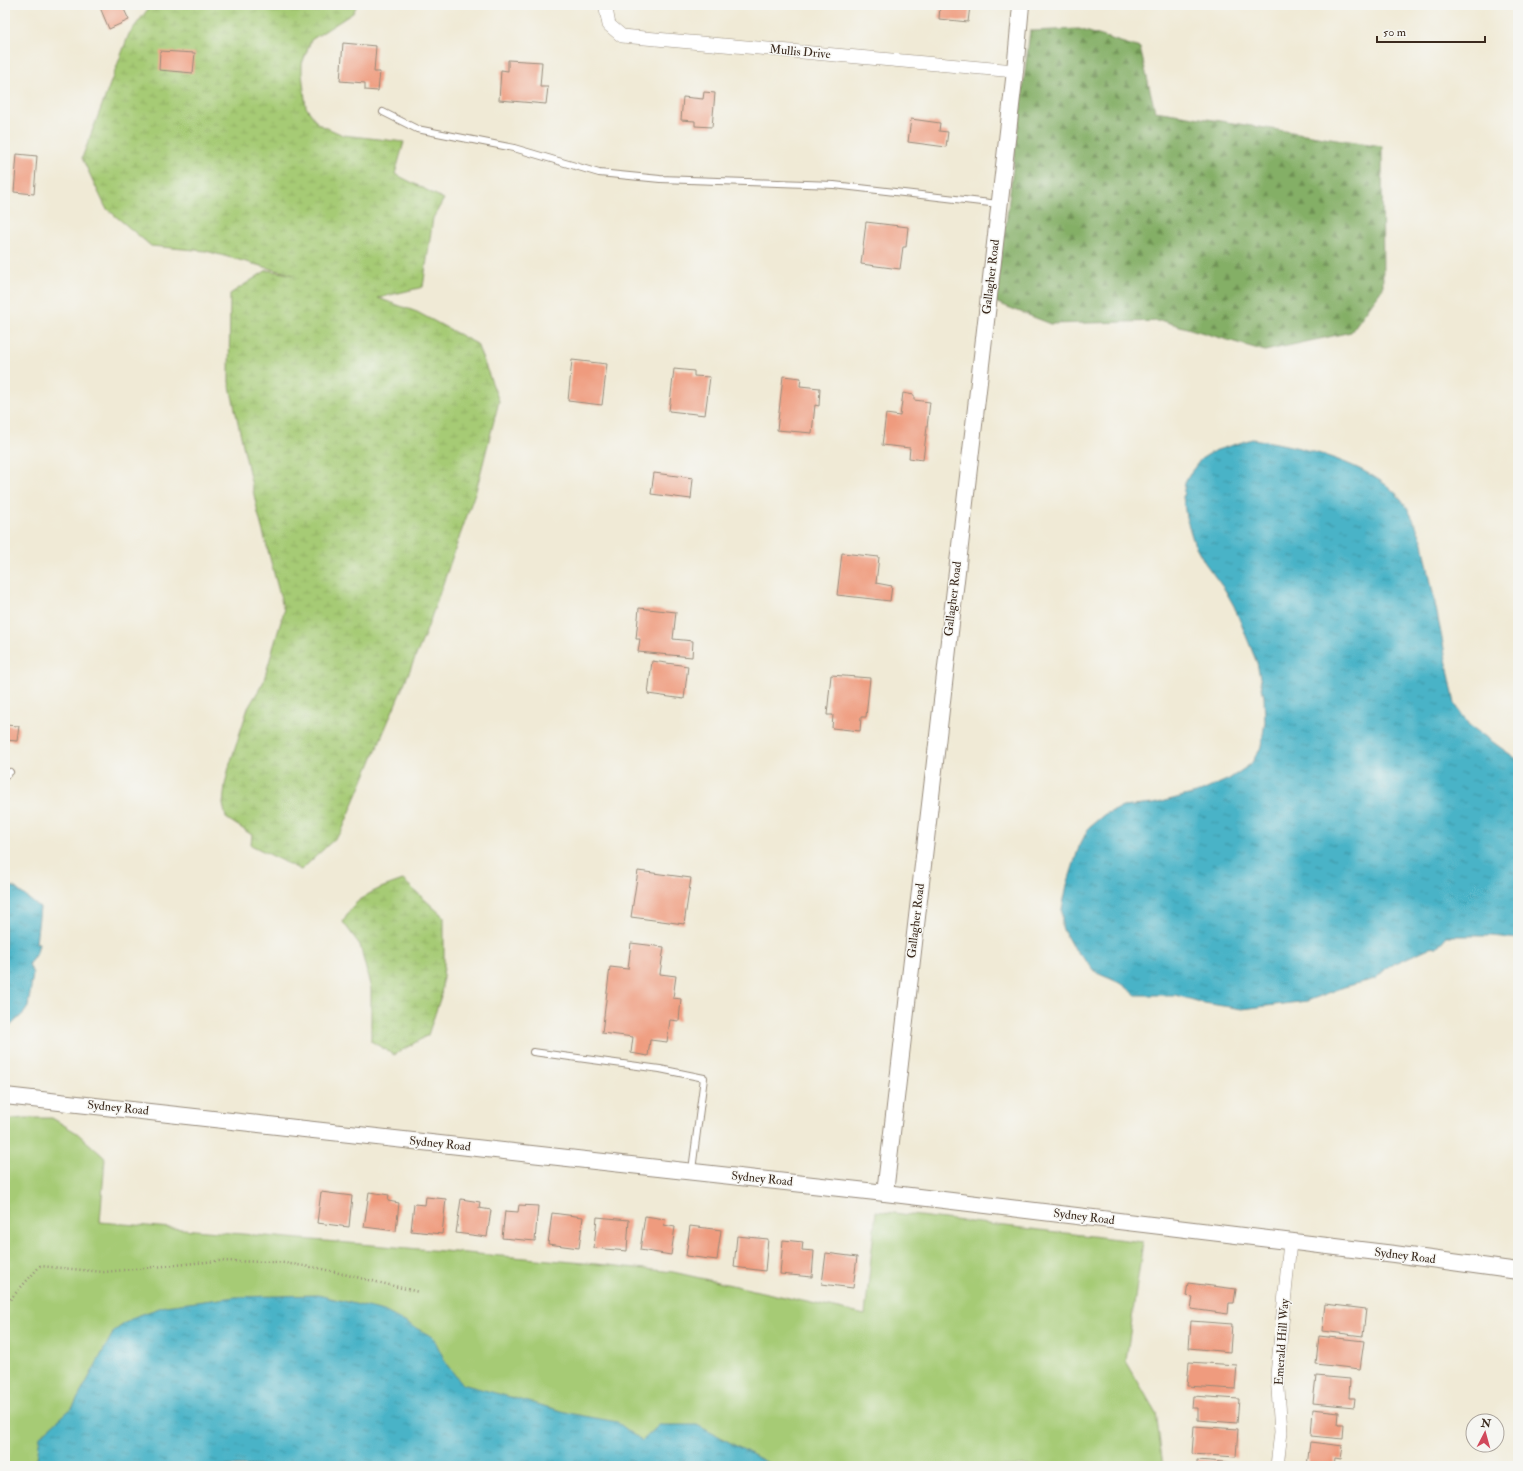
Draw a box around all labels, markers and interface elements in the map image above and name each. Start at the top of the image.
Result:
scale bar [1377,18,1485,44]
text: 50 m [1383,25,1407,40]
street label: Mullis Drive [769,42,831,62]
street label: Gallagher Road [979,239,1003,315]
street label: Gallagher Road [941,561,965,637]
street label: Gallagher Road [904,883,928,959]
street label: Sydney Road [87,1097,150,1119]
street label: Sydney Road [409,1133,472,1155]
street label: Sydney Road [731,1168,794,1190]
street label: Sydney Road [1052,1206,1116,1228]
street label: Sydney Road [1373,1245,1437,1267]
street label: Emerald Hill Way [1271,1297,1293,1386]
north arrow [1465,1413,1505,1453]
text: N [1479,1416,1493,1431]

